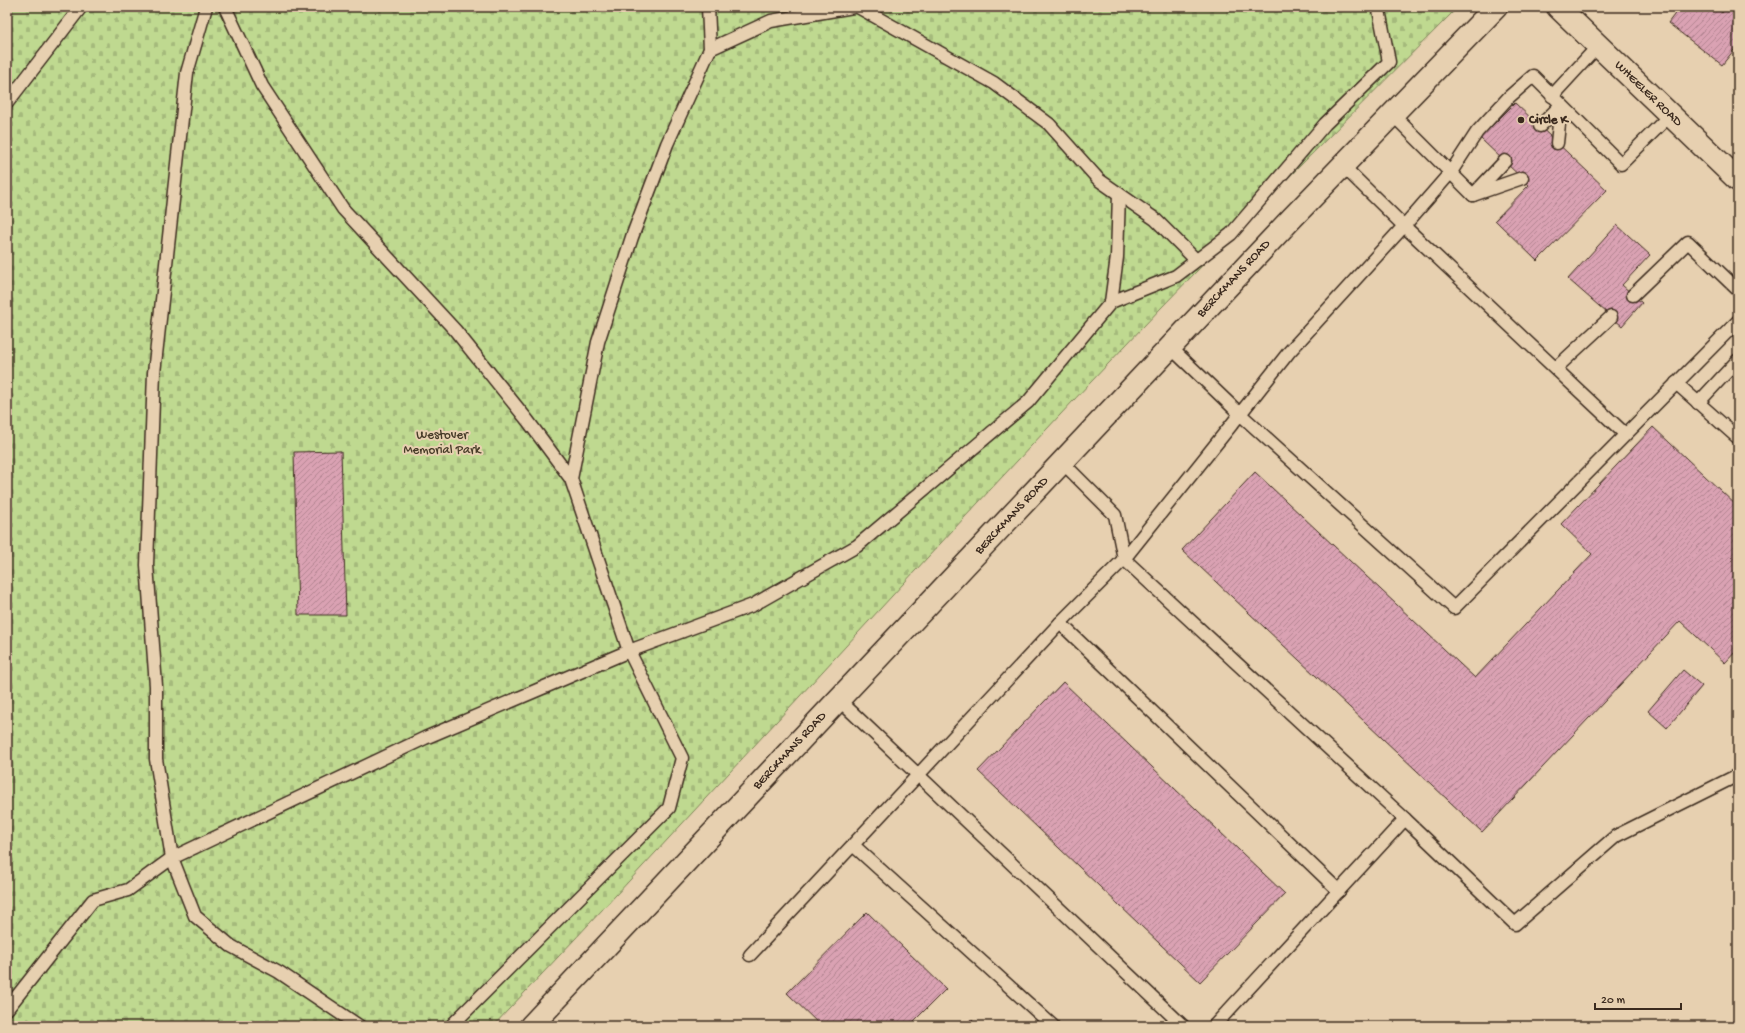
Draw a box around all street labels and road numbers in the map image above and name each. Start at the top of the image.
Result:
street label: WHEELER ROAD [1611,58,1685,130]
street label: BERCKMANS ROAD [1193,237,1274,322]
street label: BERCKMANS ROAD [971,474,1052,559]
street label: BERCKMANS ROAD [749,709,830,794]

